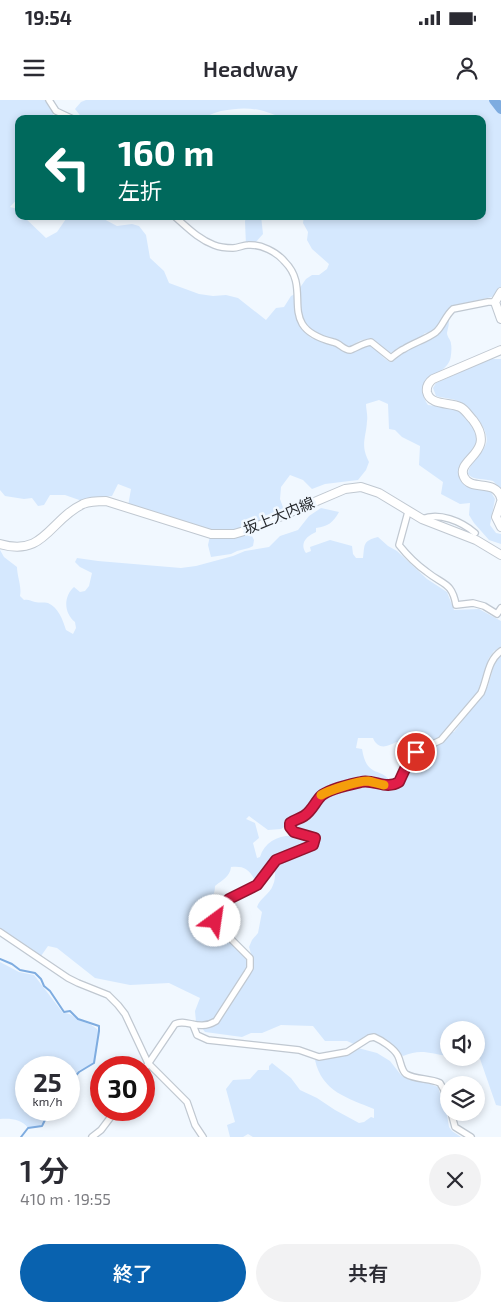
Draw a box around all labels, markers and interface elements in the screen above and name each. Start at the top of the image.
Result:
text: 19:54 [25,6,72,29]
icon: menu [20,54,48,82]
icon: person [453,54,481,82]
text: Headway [203,55,298,81]
text: 160 m [118,131,214,173]
icon: left [35,135,100,200]
text: 左折 [118,177,162,203]
street label: 坂上大内線 [240,493,317,537]
pin [395,731,437,773]
icon: arrive [402,738,430,766]
position arrow [188,894,240,946]
map controls [440,1021,485,1121]
button: sound [440,1021,485,1066]
speed limit sign: 30 [90,1056,155,1121]
text: 25 [33,1067,62,1097]
button: layers [440,1076,485,1121]
text: km/h [33,1094,62,1108]
text: 1 分 [20,1152,69,1188]
button: close [429,1154,481,1206]
text: 410 m · 19:55 [20,1189,111,1208]
button: 終了 [20,1244,246,1302]
button: 共有 [256,1244,481,1302]

